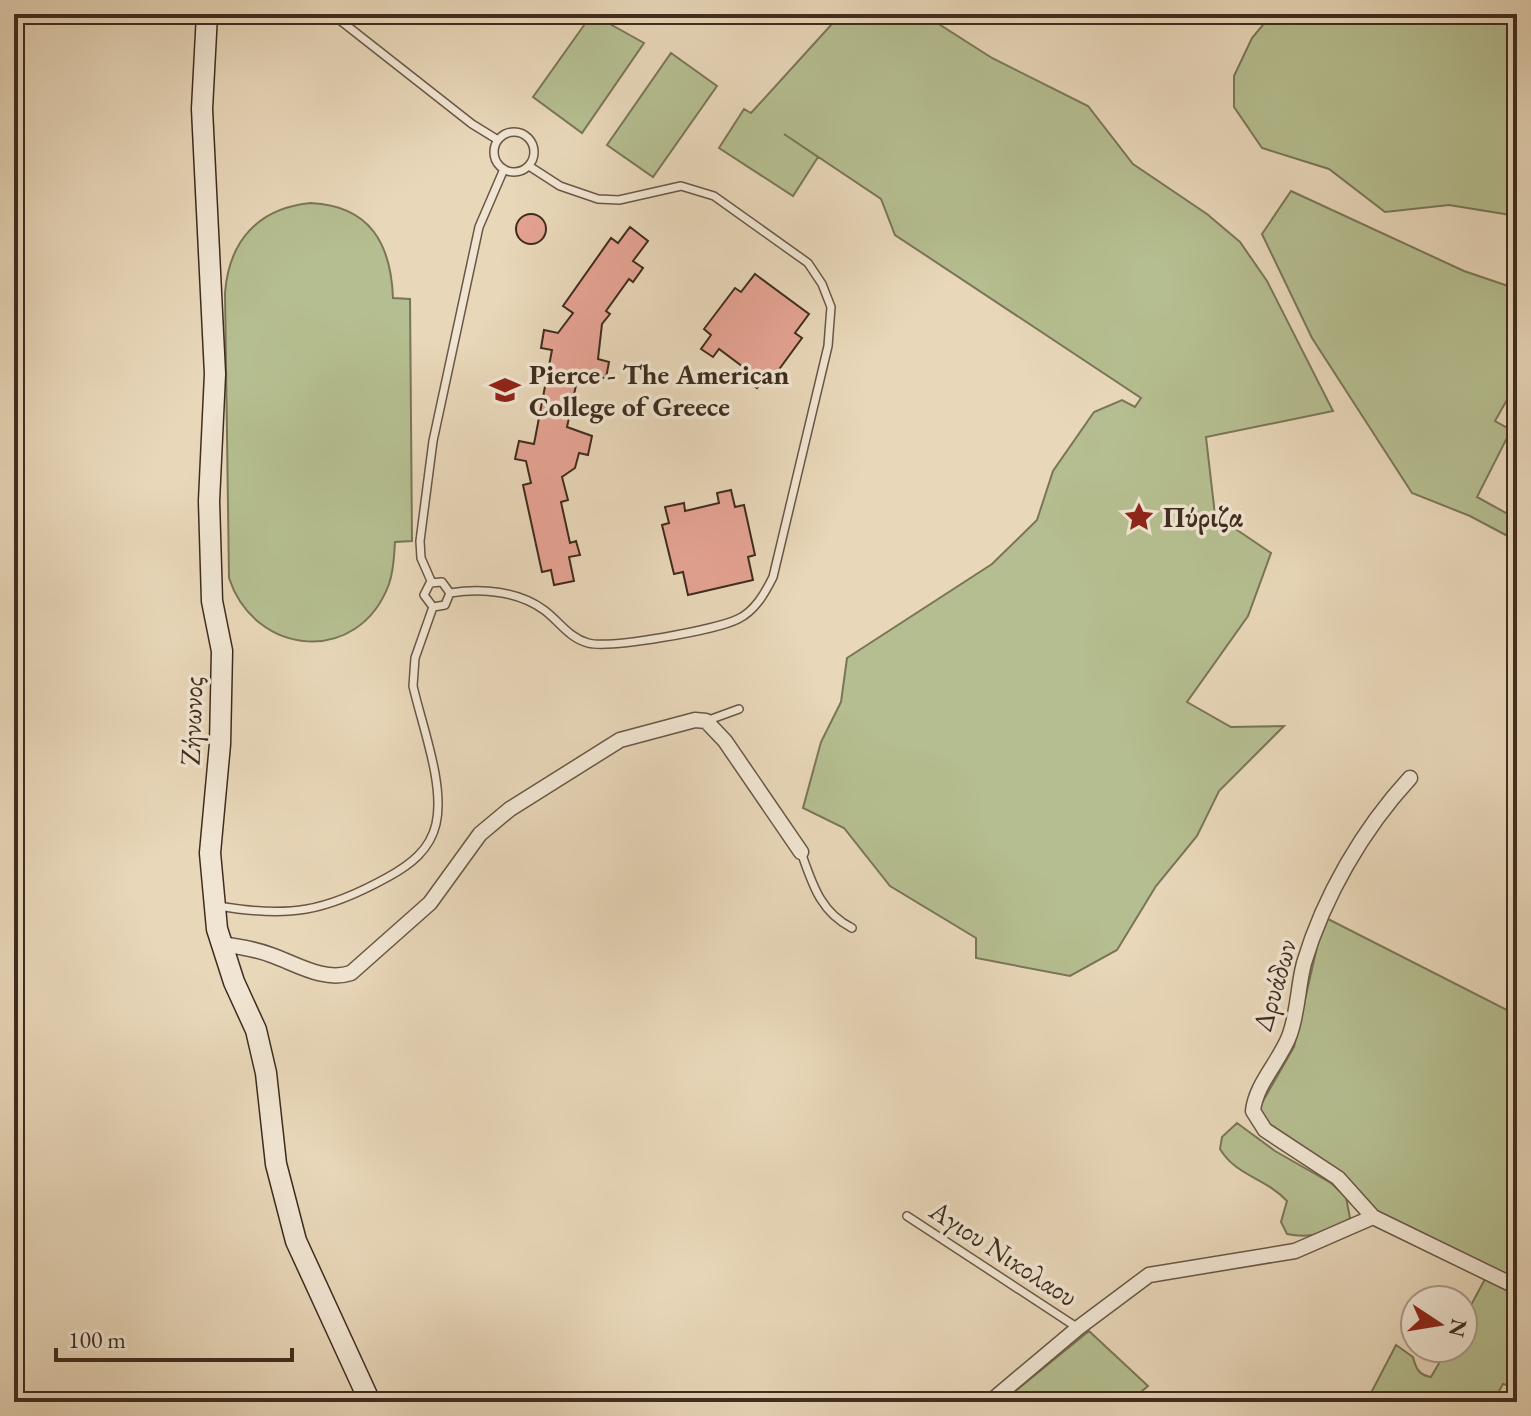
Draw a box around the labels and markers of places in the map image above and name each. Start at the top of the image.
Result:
place label: Pierce - The American College of Greece [529,356,789,424]
school or university icon: Pierce - The American College of Greece [488,373,522,407]
place label: Πύριζα [1163,499,1244,535]
place icon: Πύριζα [1122,500,1156,534]

